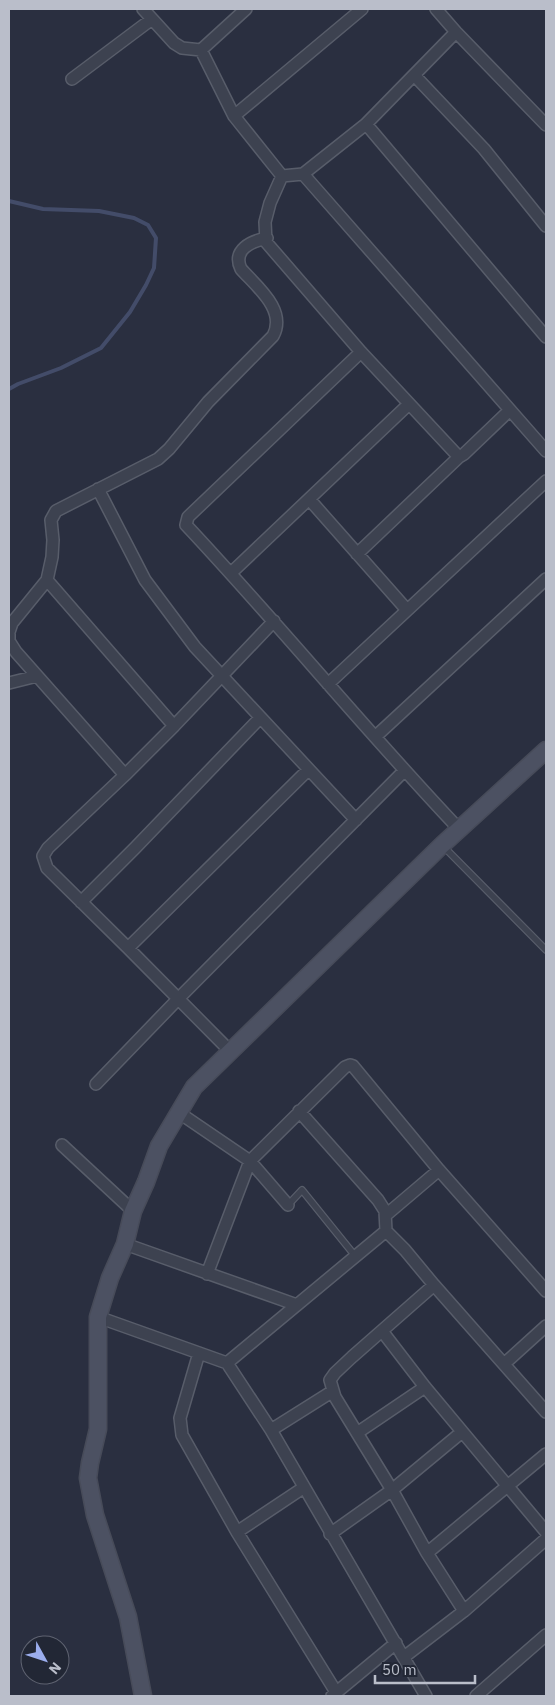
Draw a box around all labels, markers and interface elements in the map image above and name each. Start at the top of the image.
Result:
north arrow [20,1635,70,1685]
scale bar [375,1652,475,1684]
text: N [45,1659,65,1678]
text: 50 m [382,1660,417,1679]

